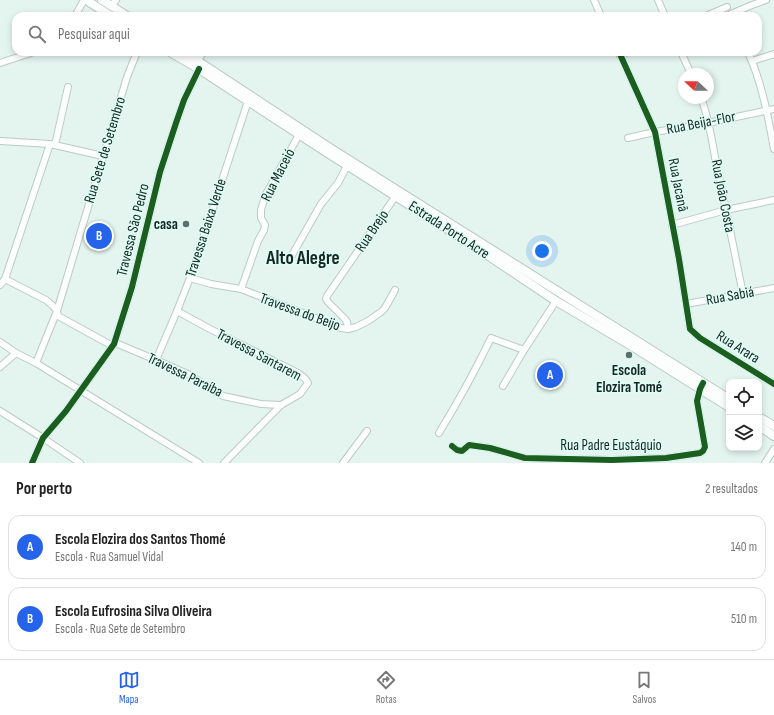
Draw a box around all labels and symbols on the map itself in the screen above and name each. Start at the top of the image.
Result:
north arrow [678,68,714,104]
street label: Rua Sete de Setembro [80,94,130,206]
street label: Rua Beija-Flor [665,107,738,139]
street label: Rua Maceió [257,145,299,205]
street label: Rua Jacanã [664,157,693,214]
street label: Rua João Costa [707,158,739,234]
street label: Travessa Baixa Verde [181,176,231,280]
street label: Travessa São Pedro [112,182,154,278]
street label: Estrada Porto Acre [405,197,493,263]
street label: Rua Brejo [351,206,393,256]
place label: casa [154,215,178,234]
marker: casa [181,219,191,229]
pin: B [86,221,112,251]
your location [532,241,552,261]
district label: Alto Alegre [265,247,340,270]
street label: Rua Sabiá [705,282,756,310]
street label: Travessa do Beijo [257,289,343,335]
street label: Travessa Santarem [213,325,305,385]
street label: Rua Arara [713,326,763,368]
street label: Travessa Paraíba [144,349,226,402]
marker: Escola Elozira Tomé [624,350,634,360]
pin: A [537,360,563,390]
place label: Escola Elozira Tomé [596,361,662,397]
street label: Rua Padre Eustáquio [560,436,662,455]

